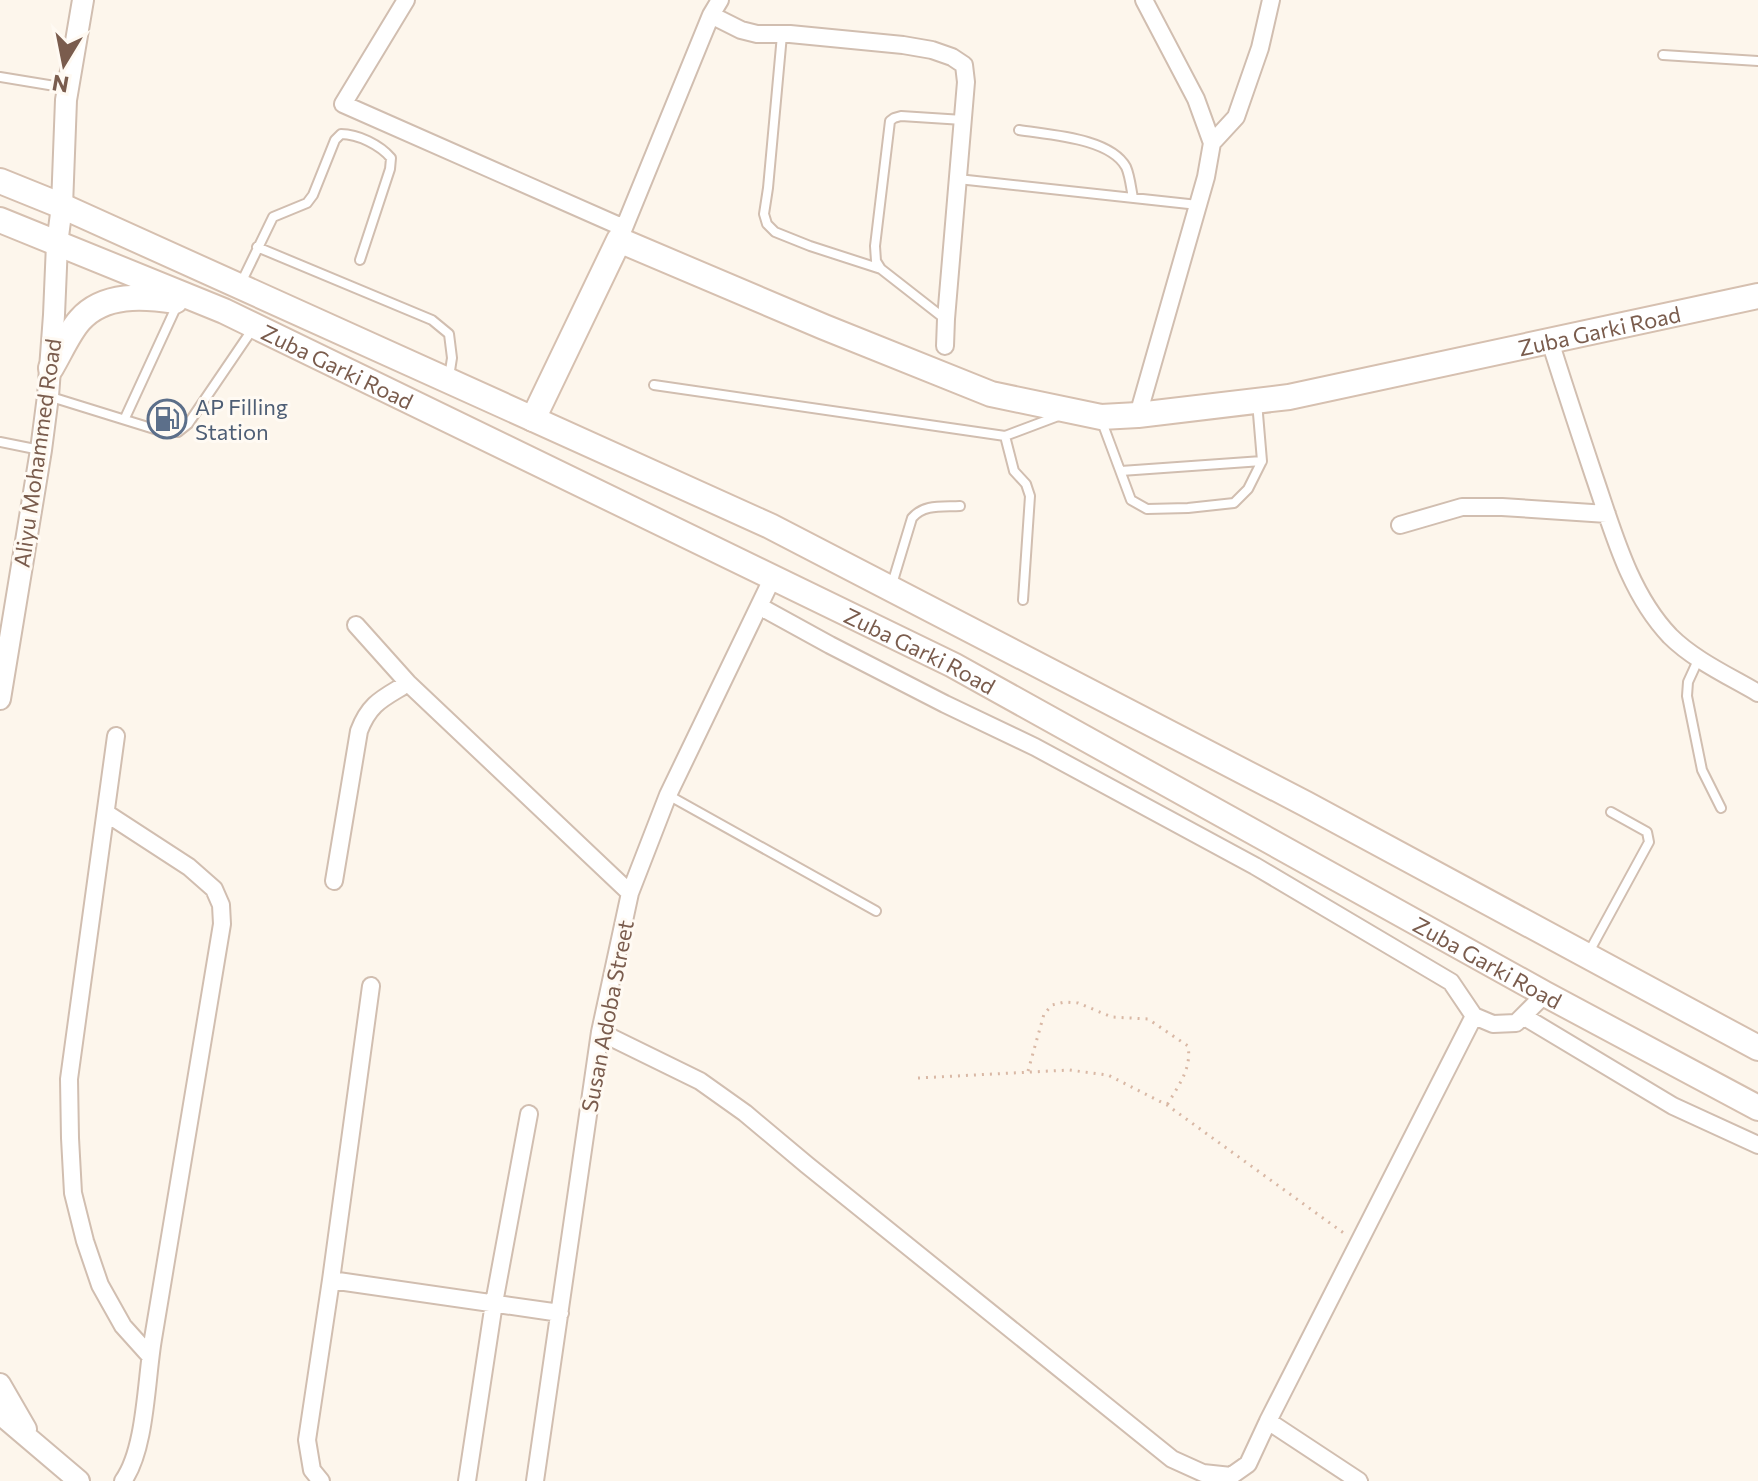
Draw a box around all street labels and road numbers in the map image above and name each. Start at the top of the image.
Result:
street label: Zuba Garki Road [1515,300,1683,361]
street label: Zuba Garki Road [257,318,418,414]
street label: Aliyu Mohammed Road [8,337,66,569]
street label: Zuba Garki Road [840,601,1000,699]
street label: Zuba Garki Road [1409,910,1567,1014]
street label: Susan Adoba Street [575,918,639,1114]

